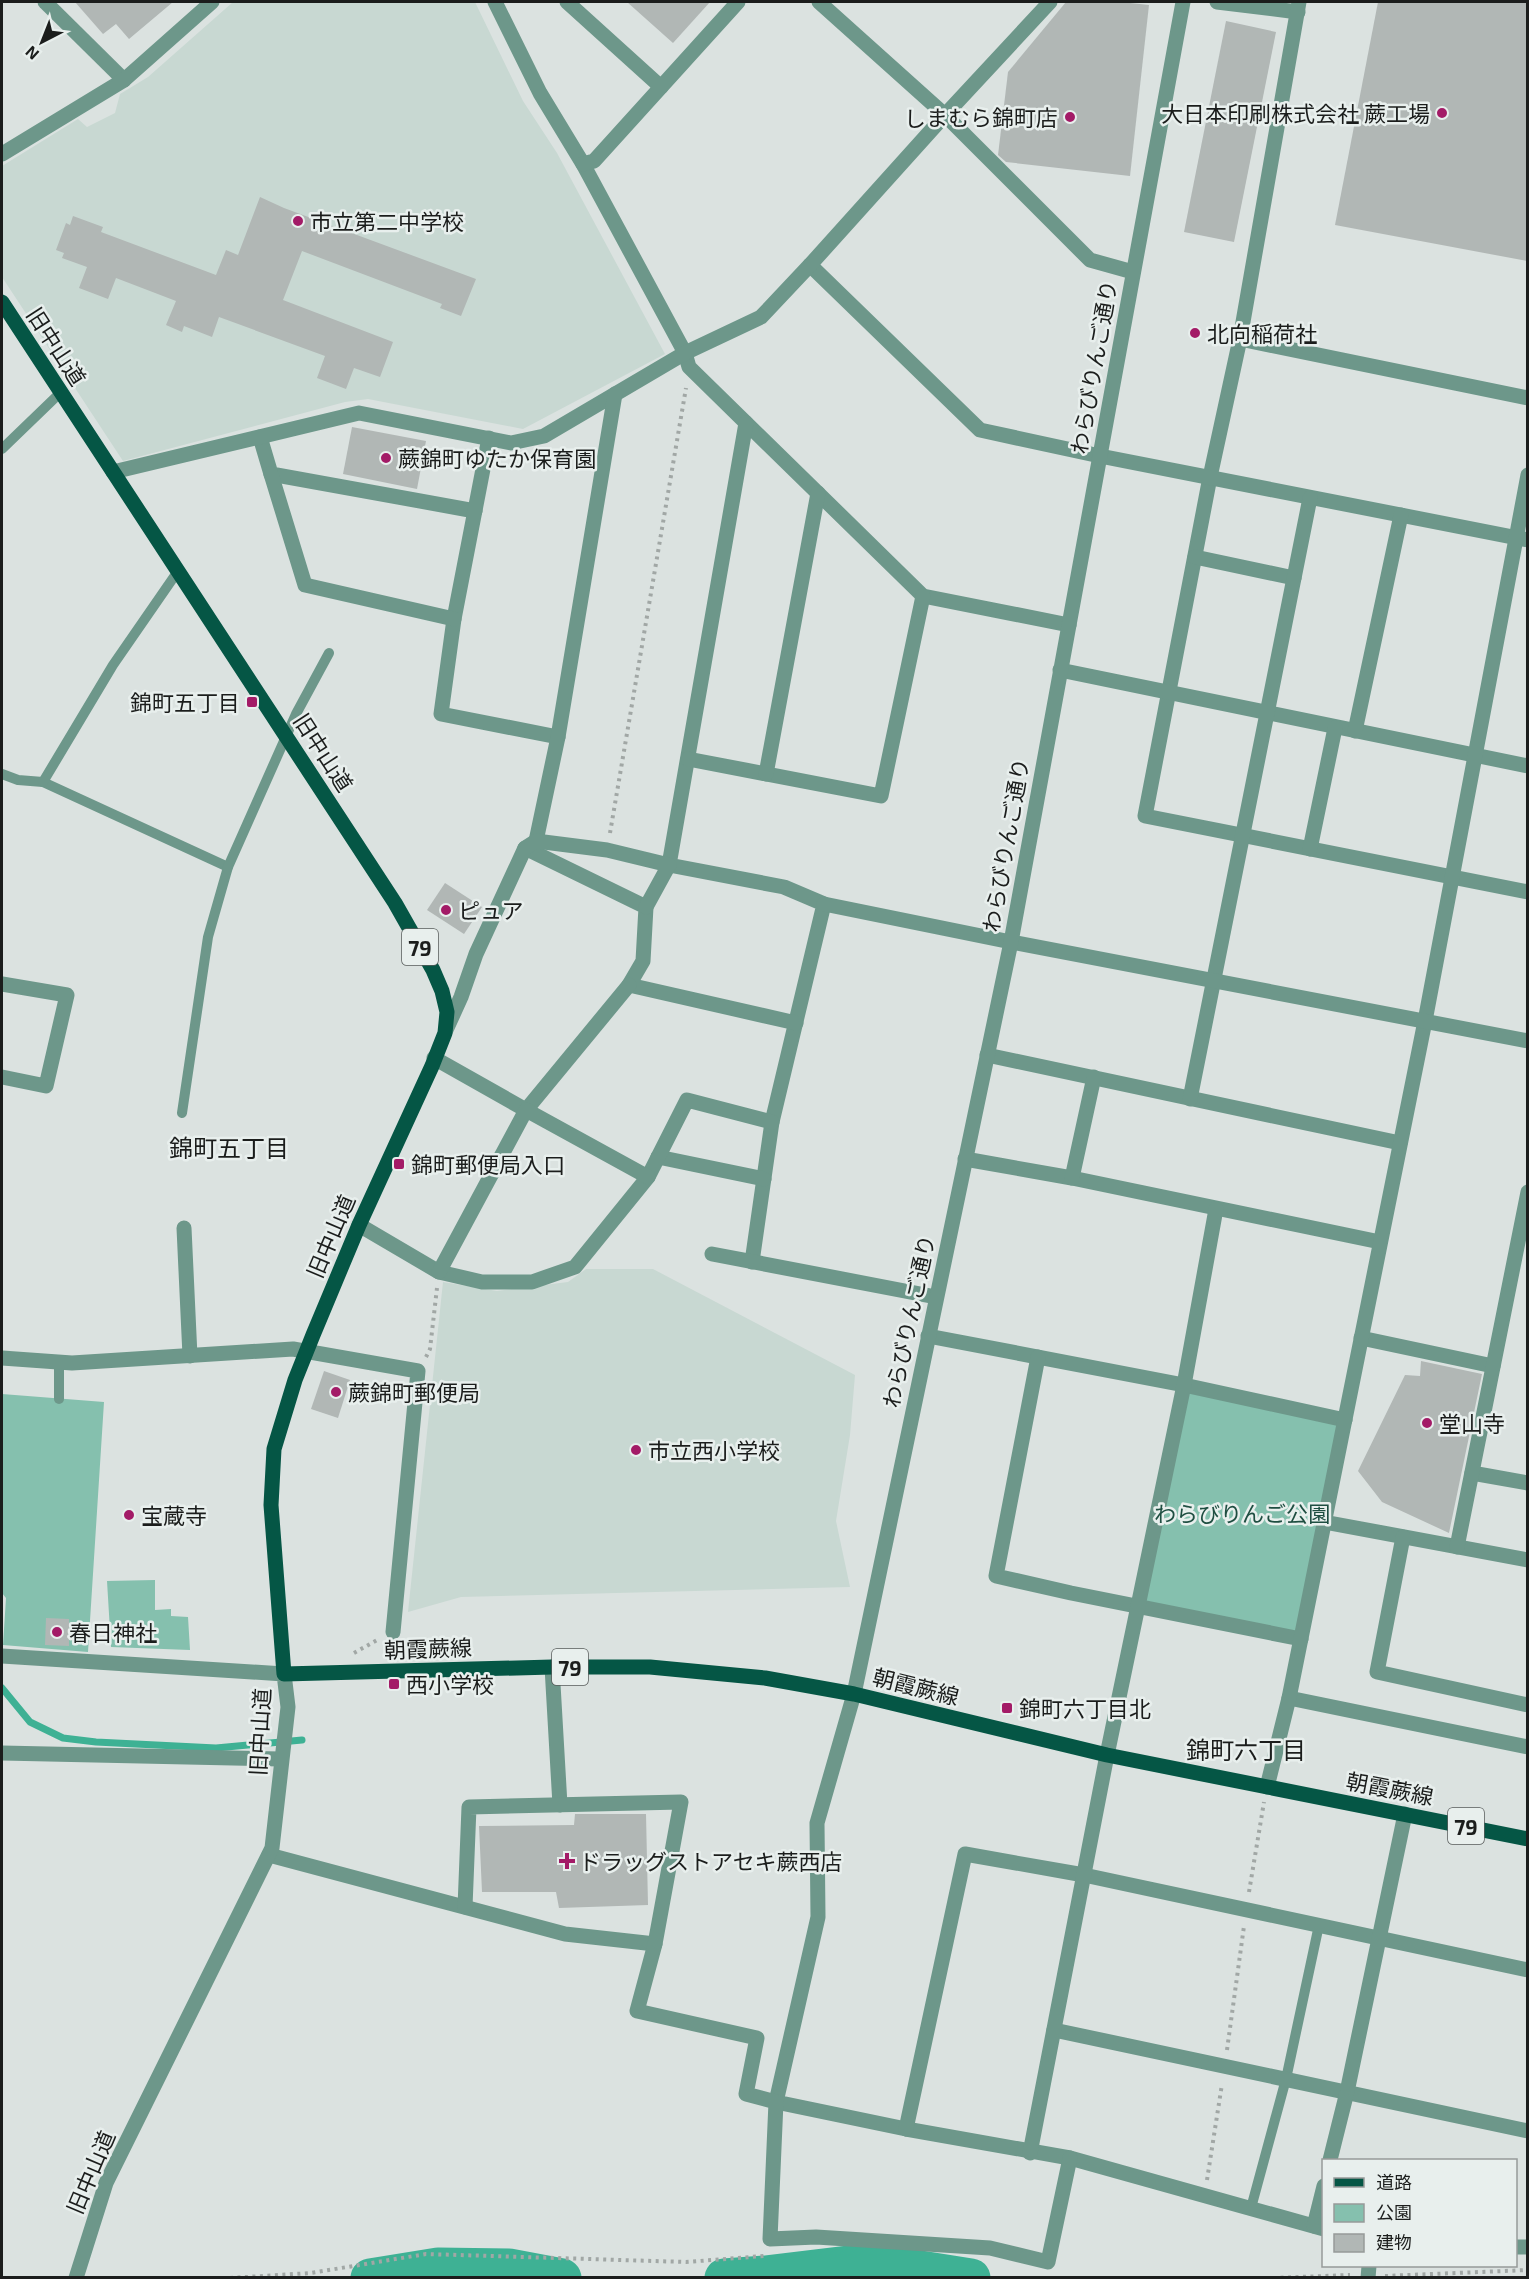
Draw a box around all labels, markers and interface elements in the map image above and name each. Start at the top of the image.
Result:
north arrow [12,12,72,72]
text: N [21,43,42,64]
place label: 大日本印刷株式会社 蕨工場 [1161,100,1430,126]
place label: しまむら錦町店 [904,104,1058,130]
marker: 大日本印刷株式会社 蕨工場 [1435,106,1449,120]
marker: しまむら錦町店 [1063,110,1077,124]
place label: 市立第二中学校 [310,208,464,234]
marker: 市立第二中学校 [291,214,305,228]
street label: わらびりんご通り [1065,278,1121,456]
street label: 旧中山道 [22,302,92,390]
place label: 北向稲荷社 [1207,320,1317,346]
marker: 北向稲荷社 [1188,326,1202,340]
place label: 蕨錦町ゆたか保育園 [398,445,596,471]
marker: 蕨錦町ゆたか保育園 [379,451,393,465]
place label: 錦町五丁目 [130,689,240,715]
marker: 錦町五丁目 [245,695,259,709]
street label: 旧中山道 [289,708,359,796]
street label: わらびりんご通り [977,756,1033,934]
place label: ピュア [458,897,524,923]
marker: ピュア [439,903,453,917]
road number: 79 [402,929,438,965]
district label: 錦町五丁目 [169,1133,289,1162]
place label: 錦町郵便局入口 [411,1151,565,1177]
marker: 錦町郵便局入口 [392,1157,406,1171]
street label: 旧中山道 [301,1190,359,1282]
street label: わらびりんご通り [877,1232,939,1410]
place label: 蕨錦町郵便局 [348,1379,480,1405]
marker: 蕨錦町郵便局 [329,1385,343,1399]
place label: 堂山寺 [1439,1410,1505,1436]
marker: 堂山寺 [1420,1416,1434,1430]
place label: 市立西小学校 [648,1437,780,1463]
marker: 市立西小学校 [629,1443,643,1457]
park label: わらびりんご公園 [1154,1500,1330,1526]
place label: 宝蔵寺 [141,1502,207,1528]
marker: 宝蔵寺 [122,1508,136,1522]
place label: 春日神社 [69,1619,157,1645]
marker: 春日神社 [50,1625,64,1639]
street label: 朝霞蕨線 [384,1633,472,1663]
road number: 79 [552,1649,588,1685]
street label: 朝霞蕨線 [870,1663,962,1709]
place label: 西小学校 [406,1671,494,1697]
marker: 西小学校 [387,1677,401,1691]
street label: 旧中山道 [244,1687,274,1777]
place label: 錦町六丁目北 [1019,1695,1151,1721]
marker: 錦町六丁目北 [1000,1701,1014,1715]
district label: 錦町六丁目 [1186,1735,1306,1764]
street label: 朝霞蕨線 [1344,1767,1436,1809]
road number: 79 [1448,1808,1484,1844]
place label: ドラッグストアセキ蕨西店 [579,1848,843,1874]
marker: ドラッグストアセキ蕨西店 [560,1854,574,1868]
street label: 旧中山道 [61,2126,119,2218]
legend [1322,2159,1517,2267]
text: 道路 [1376,2171,1412,2193]
text: 公園 [1376,2201,1412,2223]
text: 建物 [1376,2231,1412,2253]

